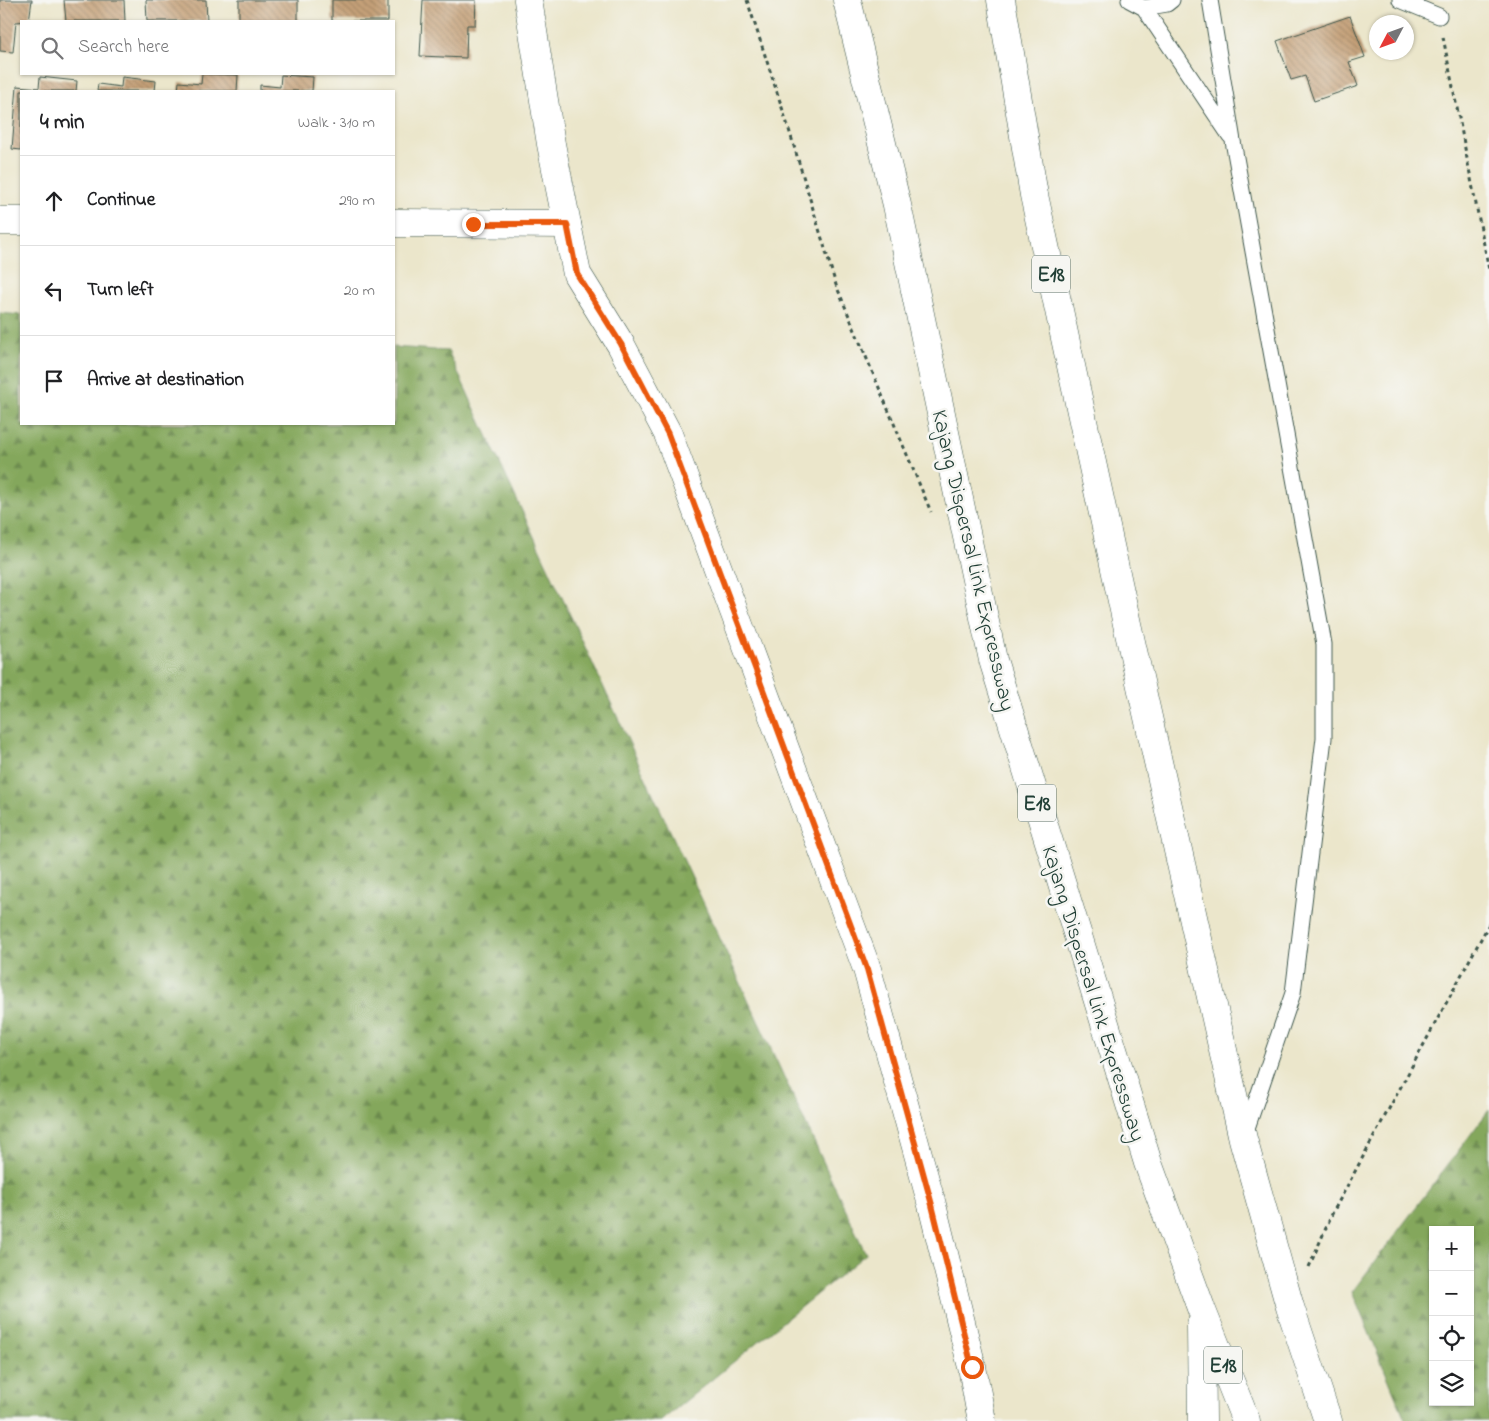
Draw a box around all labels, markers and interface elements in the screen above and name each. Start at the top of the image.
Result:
north arrow [1369,15,1414,60]
search box [20,20,395,75]
icon: search [38,34,66,62]
text: Search here [78,34,169,61]
text: 4 min [40,108,84,138]
text: Walk · 310 m [298,111,375,135]
icon: ahead [40,187,68,215]
text: Continue [87,187,155,214]
text: 290 m [339,189,375,213]
route end [462,213,485,236]
road number: E18 [1032,255,1070,292]
icon: left [40,277,68,305]
text: Turn left [87,277,154,304]
text: 20 m [344,279,375,303]
icon: arrive [40,367,68,395]
text: Arrive at destination [87,367,244,394]
street label: Kajang Dispersal Link Expressway [921,407,1022,715]
road number: E18 [1018,784,1056,821]
street label: Kajang Dispersal Link Expressway [1031,842,1152,1146]
map controls [1429,1226,1474,1406]
button: + [1429,1226,1474,1271]
button: − [1429,1271,1474,1316]
button: locate [1429,1316,1474,1361]
road number: E18 [1204,1346,1242,1384]
route start [961,1356,984,1379]
button: layers [1429,1361,1474,1406]

